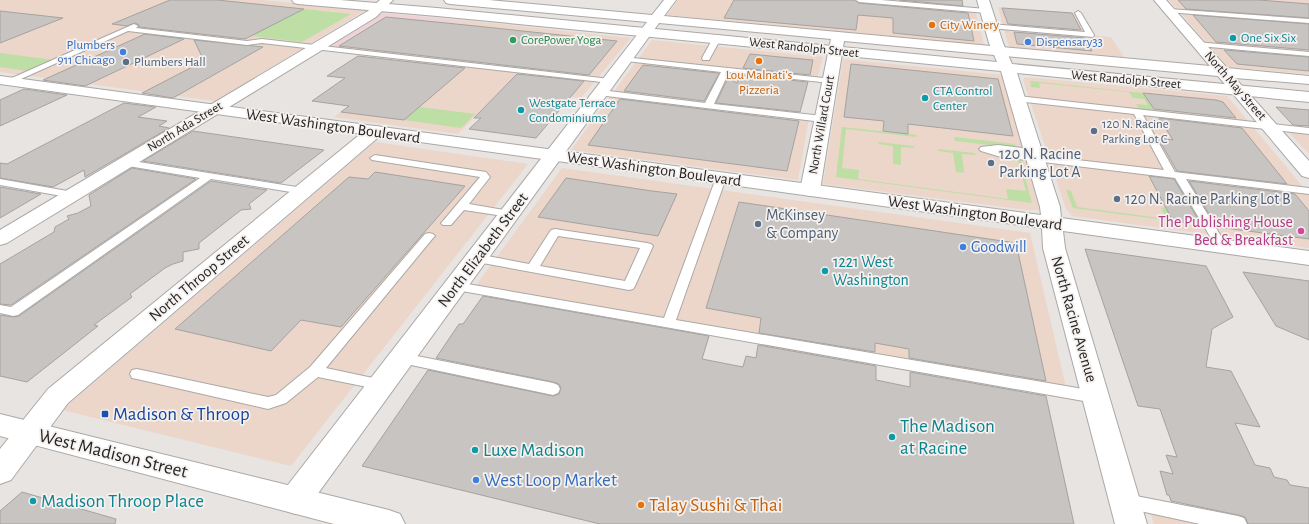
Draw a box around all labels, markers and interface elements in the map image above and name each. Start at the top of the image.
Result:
place label: City Winery [940,19,1000,32]
marker: City Winery [927,20,937,30]
place label: One Six Six [1241,32,1296,45]
marker: One Six Six [1228,33,1238,43]
place label: CorePower Yoga [521,34,601,47]
marker: CorePower Yoga [508,35,518,45]
street label: West Randolph Street [749,36,859,60]
place label: Dispensary33 [1036,36,1103,49]
marker: Dispensary33 [1023,37,1033,47]
place label: Plumbers 911 Chicago [58,39,115,67]
marker: Plumbers 911 Chicago [118,47,128,57]
street label: North May Street [1202,49,1268,123]
place label: Plumbers Hall [134,56,206,69]
marker: Lou Malnati's Pizzeria [754,56,764,66]
marker: Plumbers Hall [121,57,131,67]
place label: Lou Malnati's Pizzeria [726,69,793,97]
street label: West Randolph Street [1071,69,1181,91]
street label: North Willard Court [807,75,837,175]
place label: CTA Control Center [933,85,992,113]
marker: CTA Control Center [920,93,930,103]
place label: Westgate Terrace Condominiums [529,97,616,125]
street label: North Ada Street [145,100,225,154]
marker: Westgate Terrace Condominiums [516,105,526,115]
street label: West Washington Boulevard [245,106,421,146]
place label: 120 N. Racine Parking Lot C [1102,118,1169,146]
marker: 120 N. Racine Parking Lot C [1089,126,1099,136]
place label: 120 N. Racine Parking Lot A [999,146,1081,180]
street label: West Washington Boulevard [566,149,742,189]
marker: 120 N. Racine Parking Lot A [986,158,996,168]
street label: North Elizabeth Street [435,190,531,310]
place label: 120 N. Racine Parking Lot B [1125,191,1291,207]
street label: West Washington Boulevard [887,193,1063,233]
marker: 120 N. Racine Parking Lot B [1112,194,1122,204]
place label: McKinsey & Company [766,207,839,242]
place label: The Publishing House Bed & Breakfast [1158,214,1293,248]
marker: McKinsey & Company [753,219,763,229]
marker: The Publishing House Bed & Breakfast [1296,226,1306,236]
street label: North Throop Street [146,232,252,324]
place label: Goodwill [971,239,1027,255]
marker: Goodwill [958,242,968,252]
place label: 1221 West Washington [833,254,909,288]
street label: North Racine Avenue [1048,254,1100,384]
marker: 1221 West Washington [820,266,830,276]
place label: Madison & Throop [113,405,250,424]
marker: Madison & Throop [100,409,110,419]
place label: The Madison at Racine [900,417,995,458]
street label: West Madison Street [36,426,190,482]
marker: The Madison at Racine [887,432,897,442]
place label: Luxe Madison [483,441,584,460]
marker: Luxe Madison [470,445,480,455]
place label: West Loop Market [484,471,617,490]
marker: West Loop Market [471,475,481,485]
place label: Madison Throop Place [41,492,204,511]
marker: Madison Throop Place [28,496,38,506]
place label: Talay Sushi & Thai [649,496,782,515]
marker: Talay Sushi & Thai [636,500,646,510]

